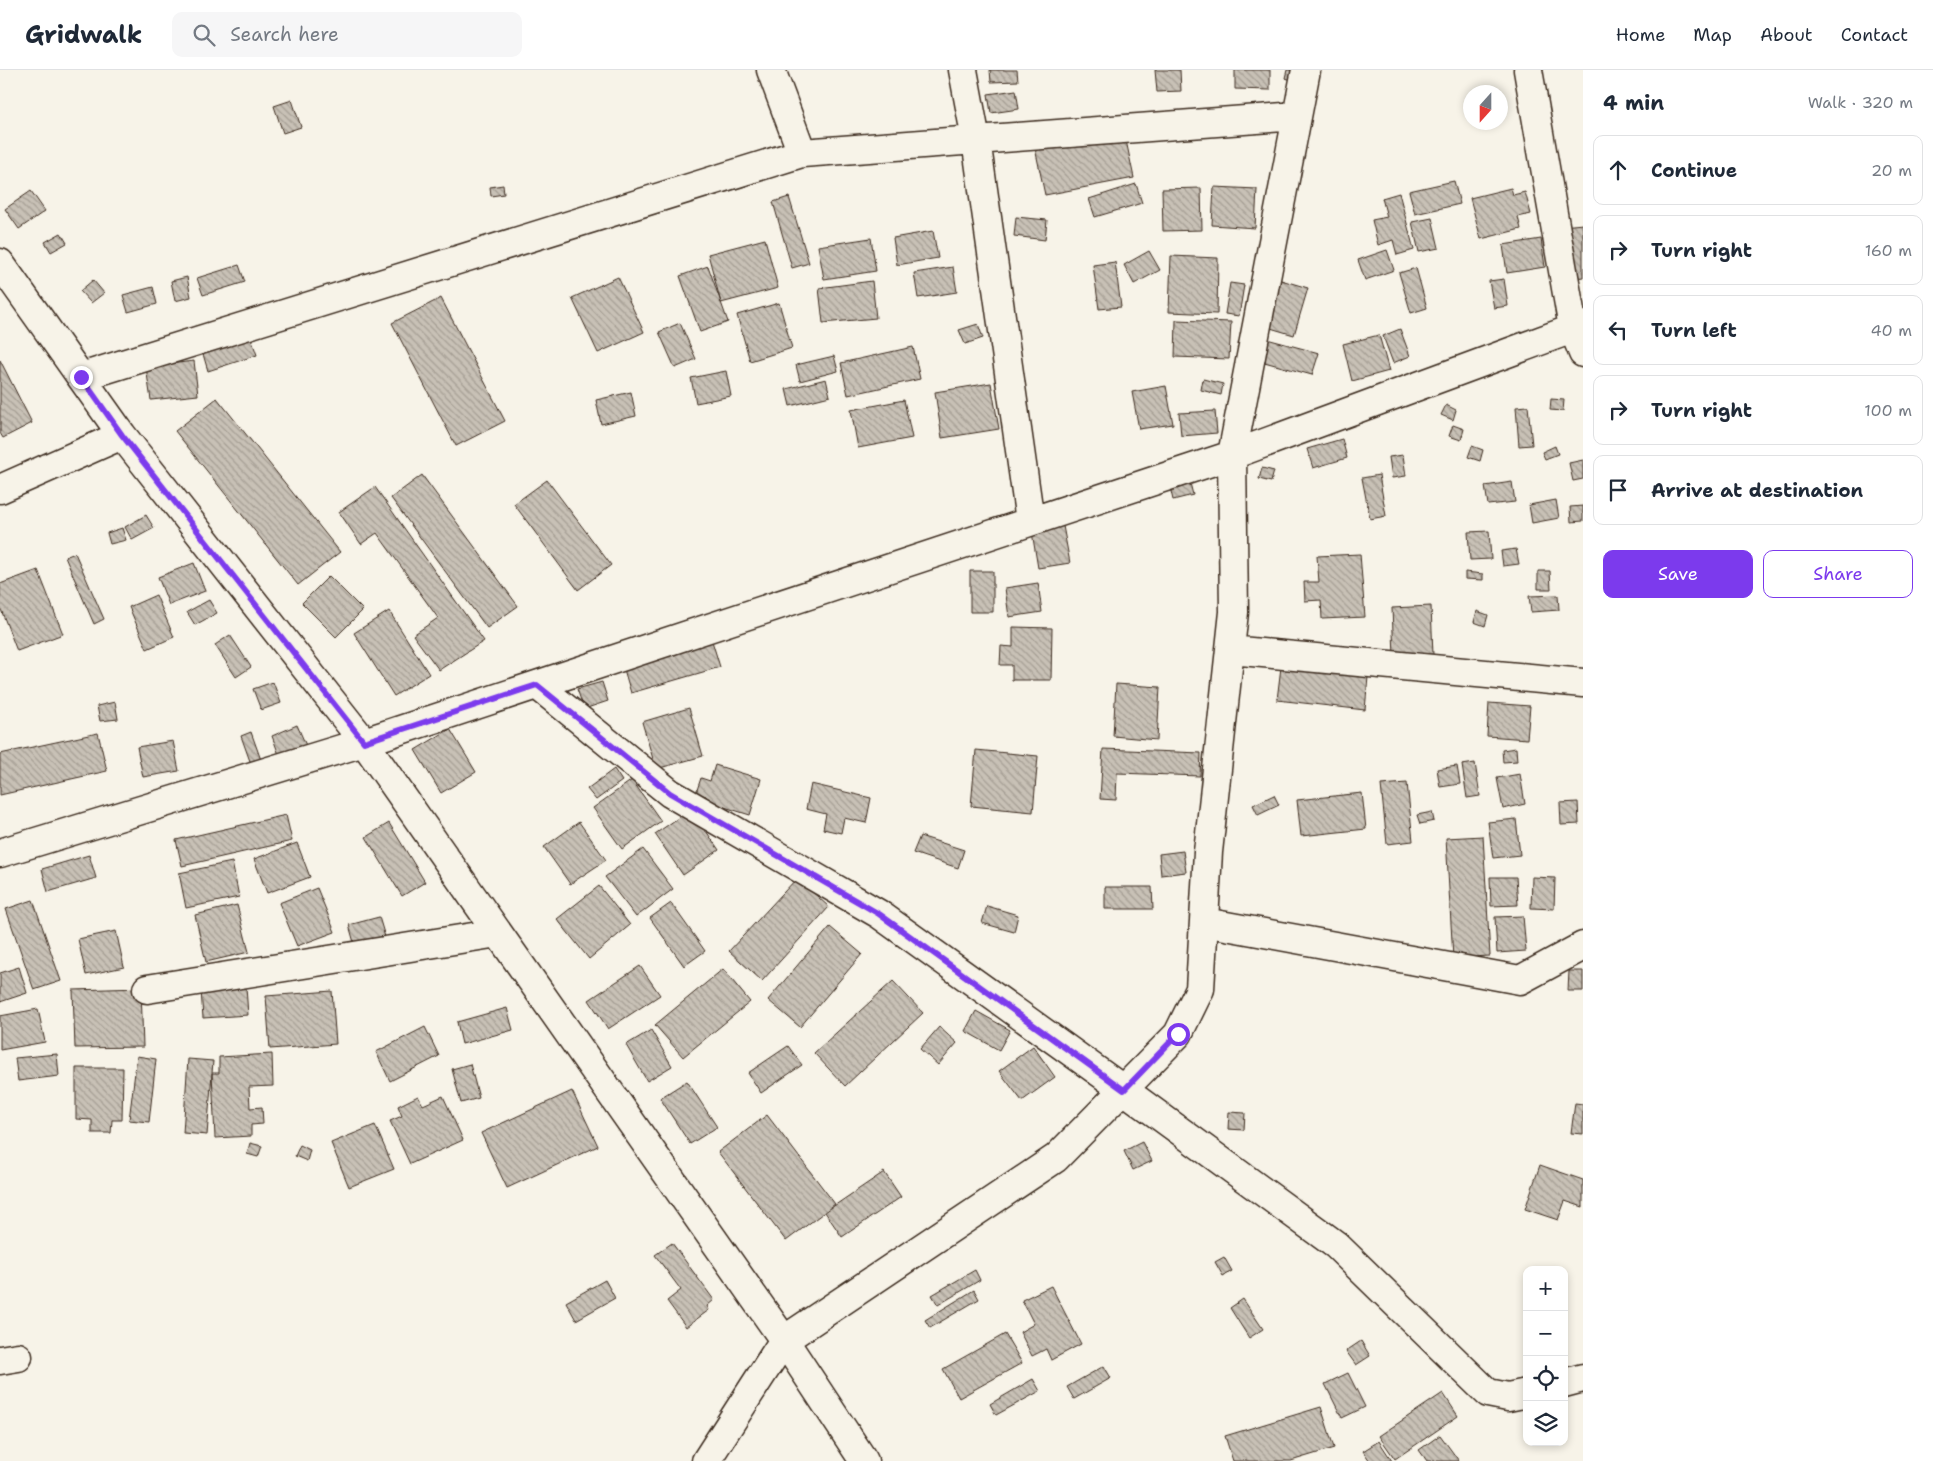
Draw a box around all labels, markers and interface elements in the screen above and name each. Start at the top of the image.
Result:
search box [172,12,522,57]
text: Gridwalk [25,19,142,51]
icon: search [190,21,218,49]
text: Search here [230,22,339,47]
text: Home [1616,23,1665,47]
text: Map [1693,23,1732,47]
text: About [1760,23,1813,47]
text: Contact [1841,23,1908,47]
north arrow [1463,85,1508,130]
text: 4 min [1603,89,1664,117]
text: Walk · 320 m [1808,92,1913,113]
icon: ahead [1604,156,1632,184]
text: Continue [1651,158,1737,183]
text: 20 m [1871,160,1912,181]
icon: right [1604,236,1632,264]
text: Turn right [1651,238,1752,263]
text: 160 m [1865,240,1912,261]
icon: left [1604,316,1632,344]
text: Turn left [1651,318,1737,343]
text: 40 m [1870,320,1912,341]
route end [70,366,93,389]
icon: right [1604,396,1632,424]
text: Turn right [1651,398,1752,423]
text: 100 m [1864,400,1912,421]
icon: arrive [1604,476,1632,504]
text: Arrive at destination [1651,478,1863,503]
button: Save [1603,550,1753,598]
button: Share [1763,550,1913,598]
route start [1167,1023,1190,1046]
map controls [1523,1266,1568,1446]
button: + [1523,1266,1568,1311]
button: − [1523,1311,1568,1356]
button: locate [1523,1356,1568,1401]
button: layers [1523,1401,1568,1446]

